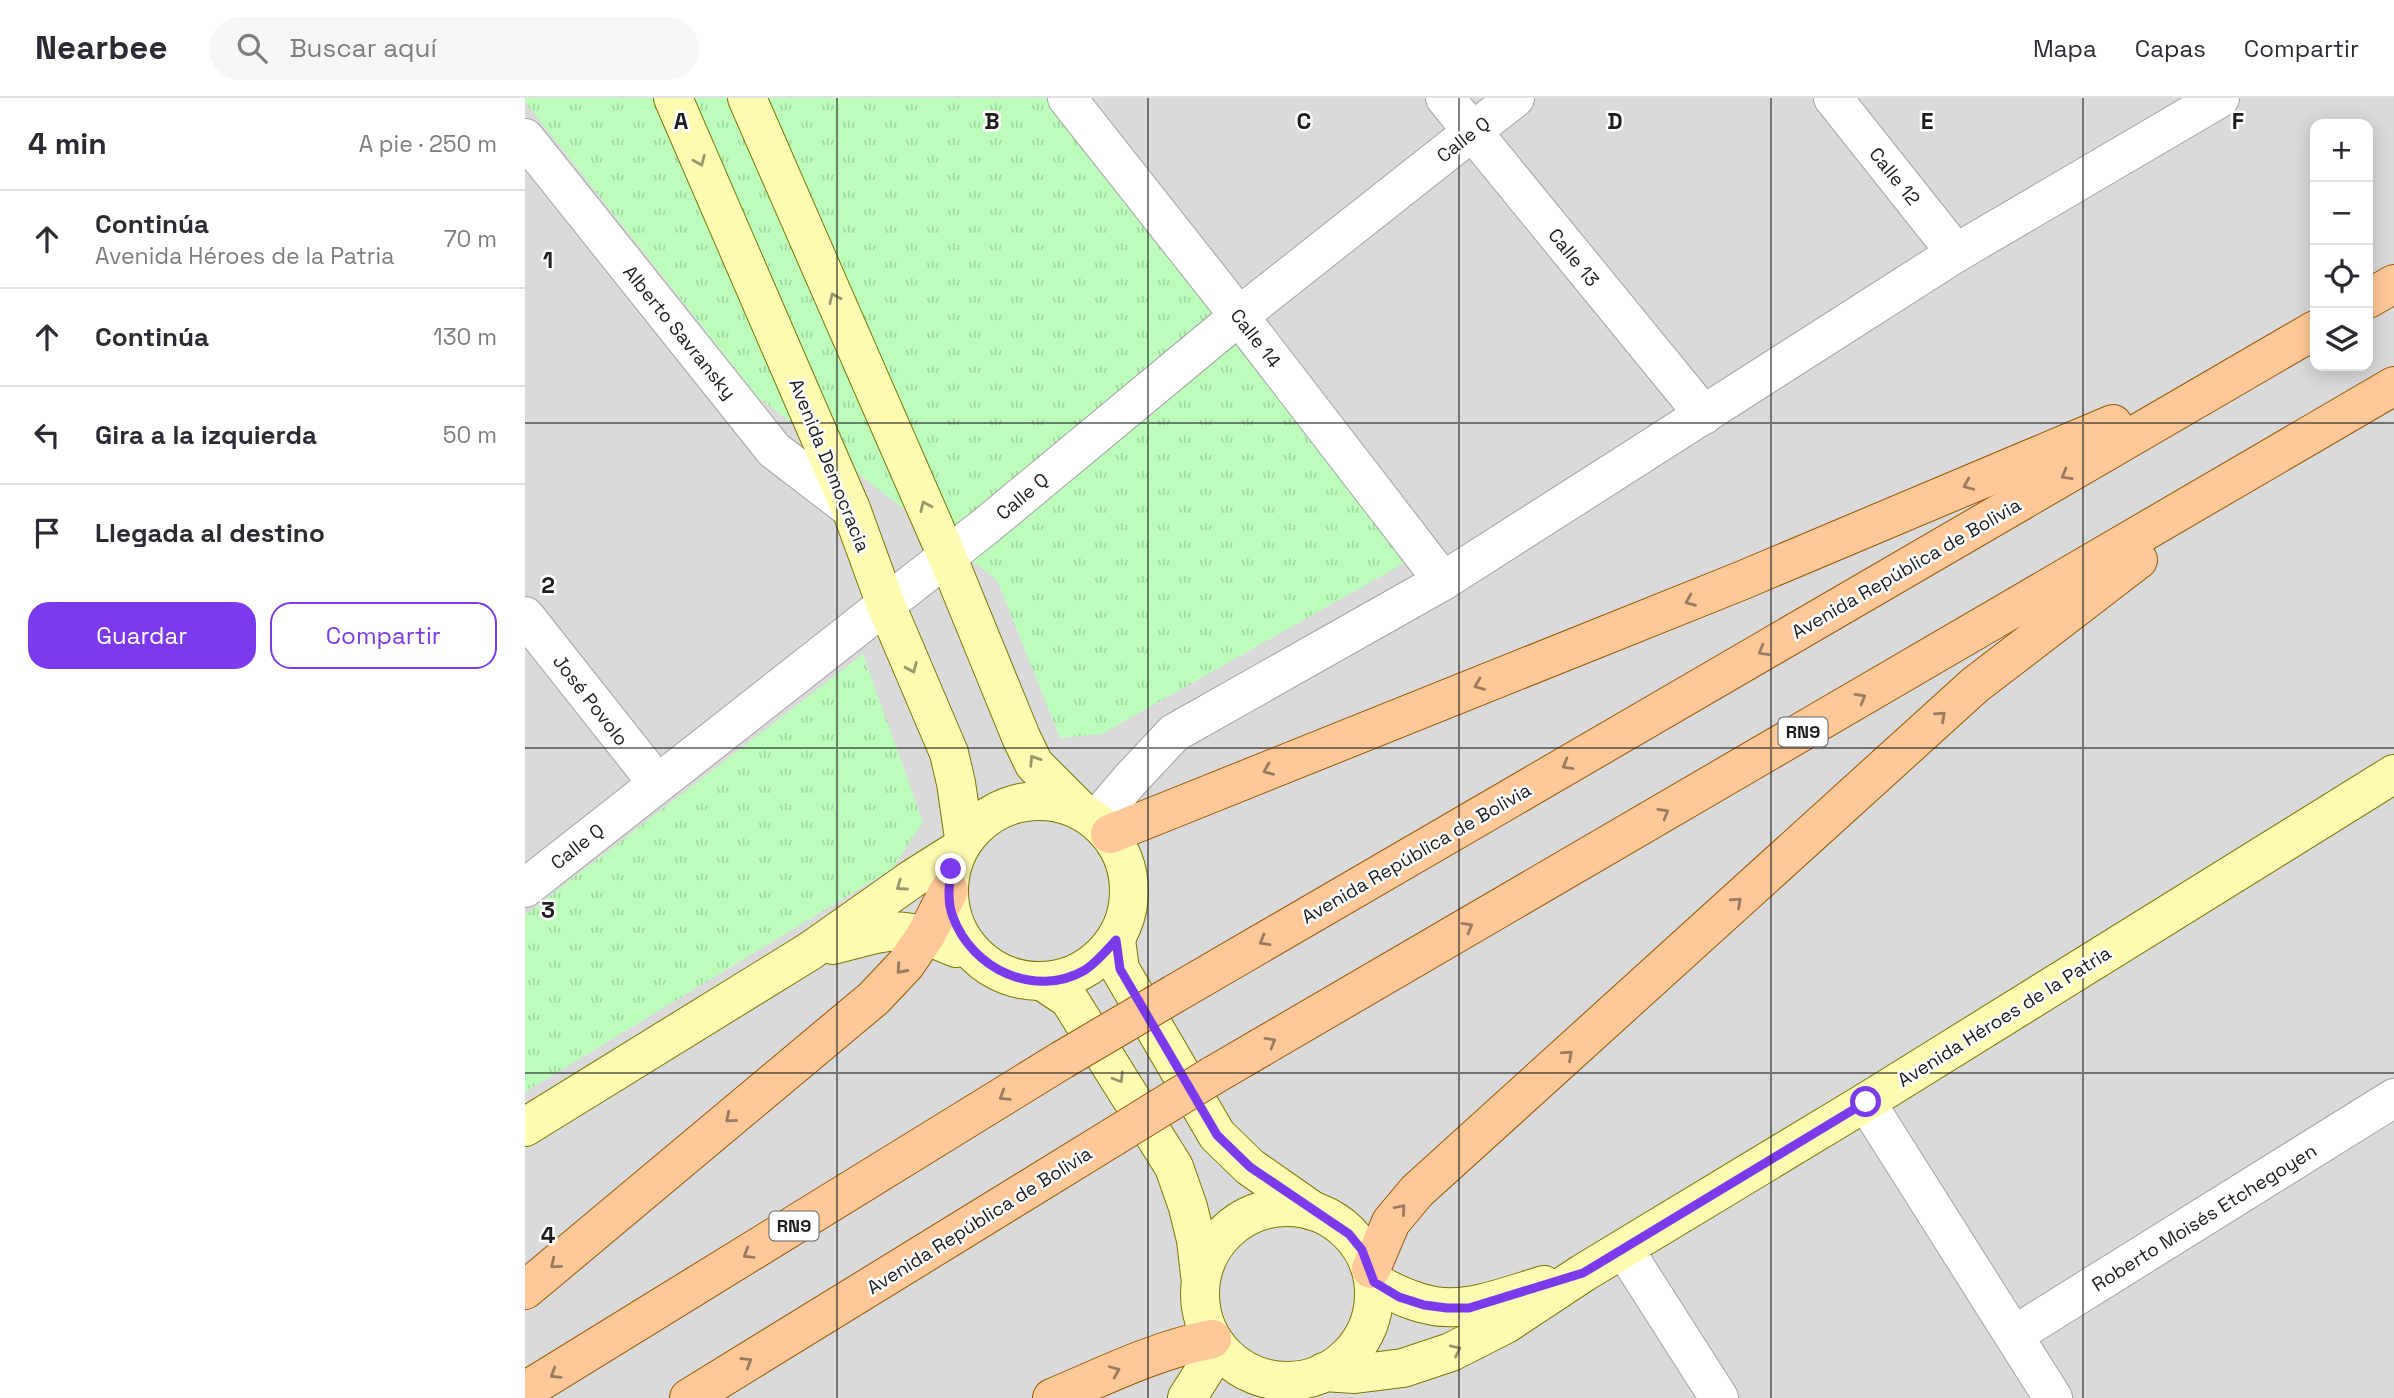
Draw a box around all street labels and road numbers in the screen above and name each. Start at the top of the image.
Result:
street label: Calle Q [1431,111,1495,168]
street label: Calle 12 [1864,142,1926,211]
street label: Calle 13 [1543,223,1605,292]
street label: Alberto Savransky [618,260,742,405]
street label: Calle 14 [1225,304,1287,373]
street label: Avenida Democracia [783,375,876,556]
street label: Calle Q [991,467,1054,526]
street label: Avenida República de Bolivia [1787,492,2025,644]
street label: José Povolo [547,650,634,751]
road number: RN9 [1779,718,1827,746]
street label: Avenida República de Bolivia [1297,777,1535,929]
street label: Calle Q [545,818,609,875]
street label: Avenida Héroes de la Patria [1893,940,2116,1093]
street label: Roberto Moisés Etchegoyen [2087,1138,2321,1297]
street label: Avenida República de Bolivia [862,1141,1096,1300]
road number: RN9 [769,1212,819,1240]

